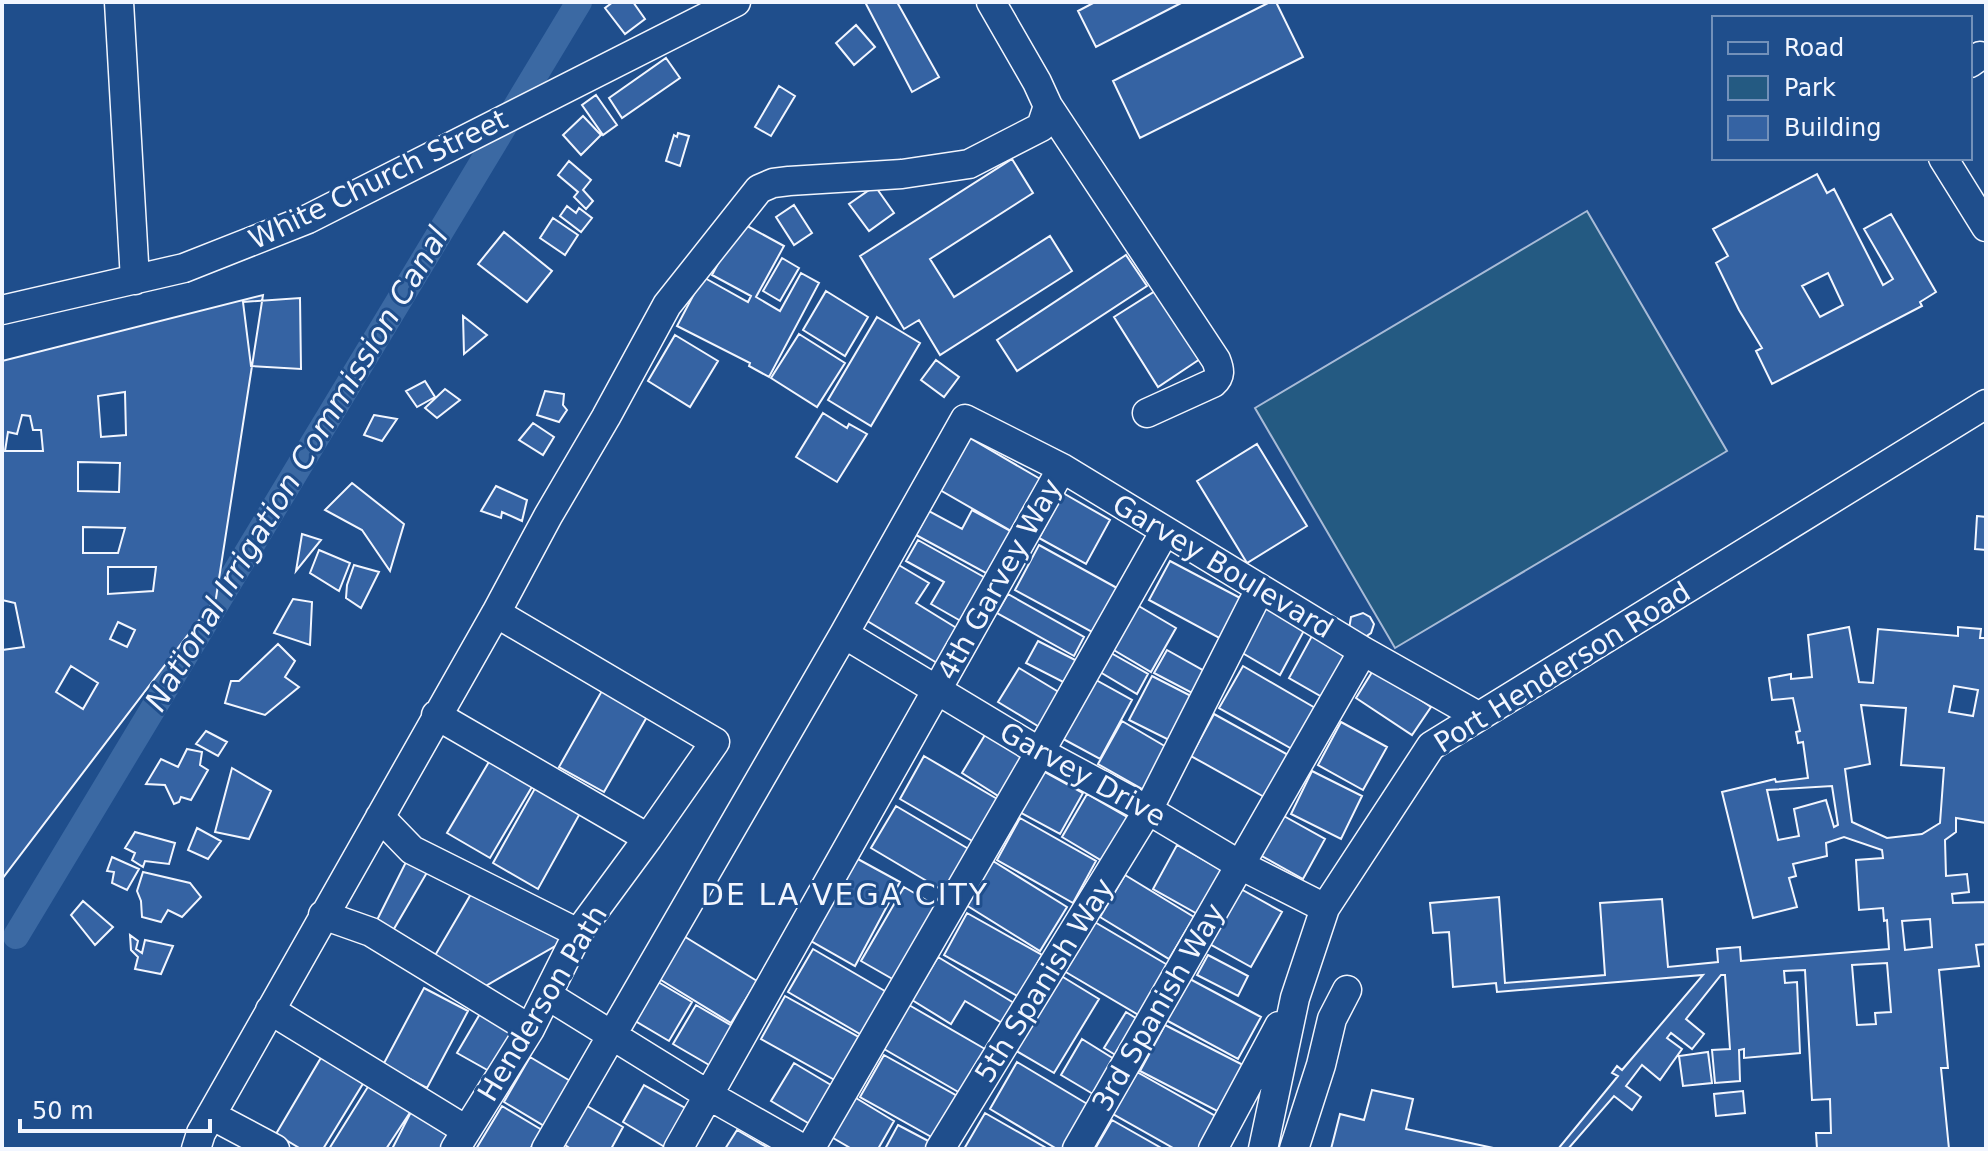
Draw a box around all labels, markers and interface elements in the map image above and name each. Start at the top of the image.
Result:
legend [1712,16,1972,160]
text: Road [1784,34,1844,62]
text: Park [1784,74,1836,102]
street label: White Church Street [244,103,513,256]
text: Building [1784,114,1881,142]
water label: National Irrigation Commission Canal [138,220,456,717]
street label: 4th Garvey Way [931,473,1068,686]
street label: Garvey Boulevard [1107,488,1339,645]
street label: Port Henderson Road [1428,575,1696,760]
street label: Garvey Drive [994,715,1171,834]
street label: 5th Spanish Way [968,872,1121,1088]
district label: DE LA VEGA CITY [701,877,989,912]
street label: 3rd Spanish Way [1085,897,1231,1117]
street label: Henderson Path [471,899,614,1107]
scale bar [20,1083,210,1133]
text: 50 m [32,1097,94,1125]

